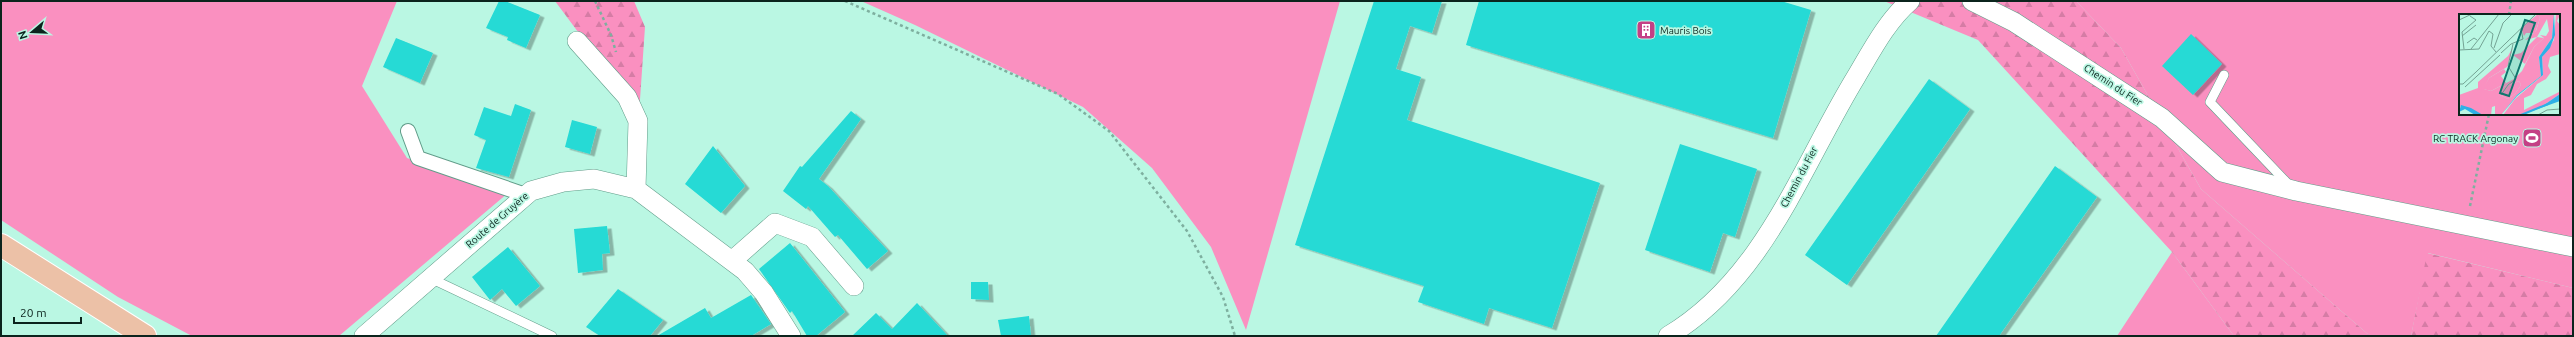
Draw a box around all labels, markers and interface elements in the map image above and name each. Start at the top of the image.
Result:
north arrow [12,12,52,52]
inset map [2459,14,2560,115]
building icon: Mauris Bois [1635,19,1657,41]
place label: Mauris Bois [1660,25,1711,36]
text: N [16,29,30,41]
street label: Chemin du Fier [2082,62,2144,108]
sports icon: RC TRACK Argonay [2521,127,2543,149]
place label: RC TRACK Argonay [2433,133,2518,144]
street label: Chemin du Fier [1778,145,1820,209]
street label: Route de Gruyère [464,190,530,250]
scale bar [14,299,81,325]
text: 20 m [20,306,47,319]

